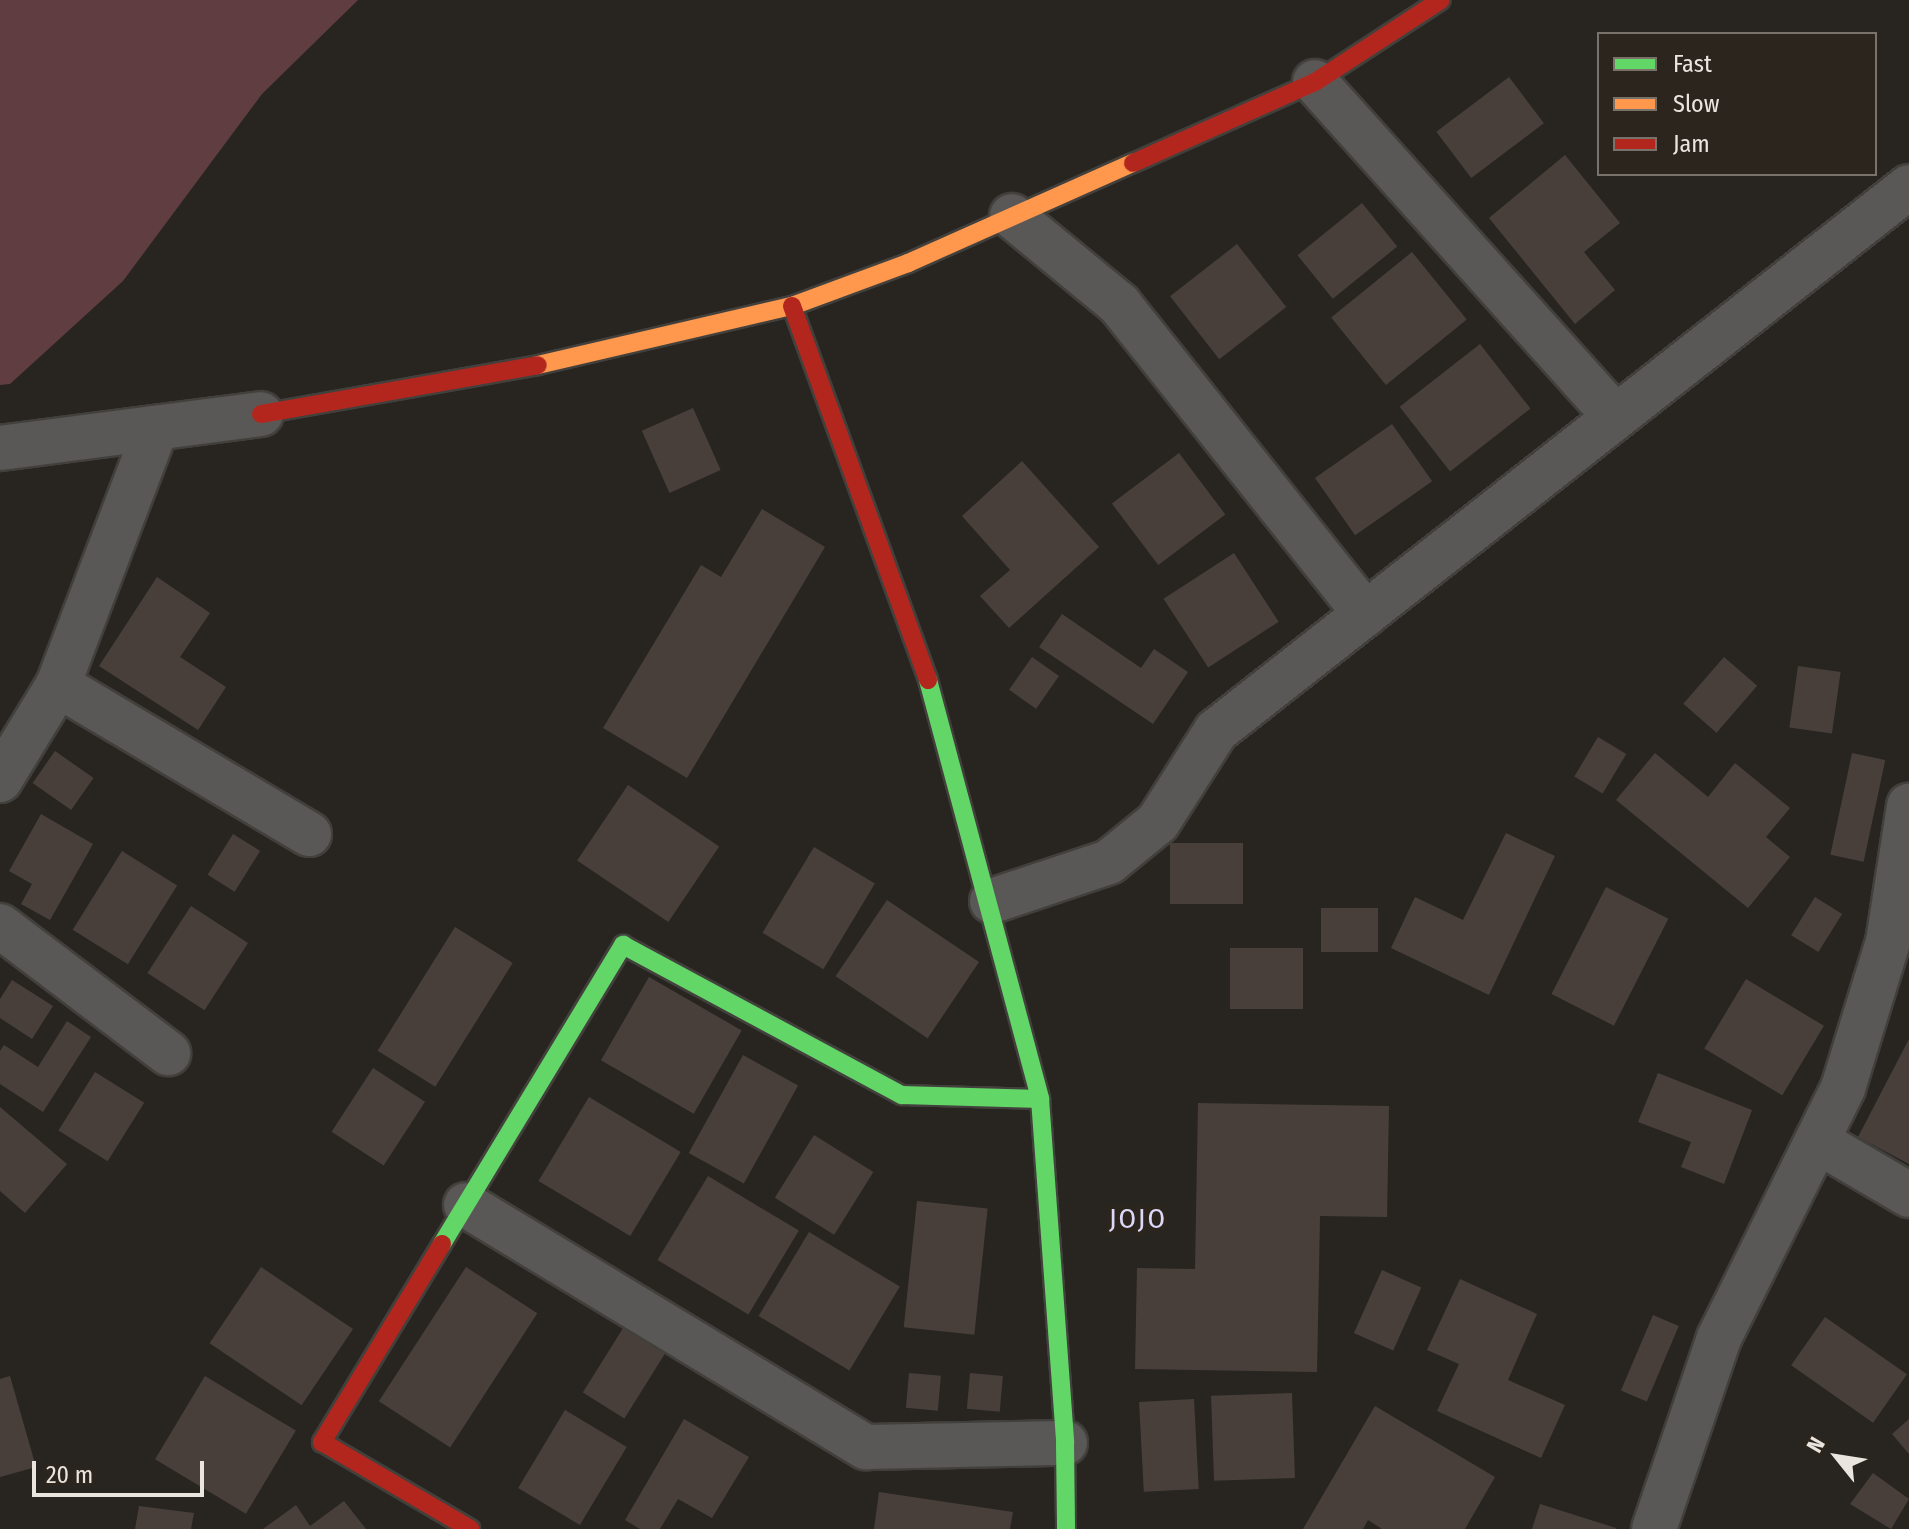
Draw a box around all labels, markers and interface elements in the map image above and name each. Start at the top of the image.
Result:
legend [1597,32,1877,176]
text: Fast [1673,50,1712,78]
text: Slow [1673,90,1719,118]
text: Jam [1673,130,1710,158]
district label: JOJO [1109,1202,1167,1236]
north arrow [1797,1417,1877,1497]
text: N [1801,1432,1831,1457]
scale bar [36,1445,208,1495]
text: 20 m [46,1461,93,1489]

